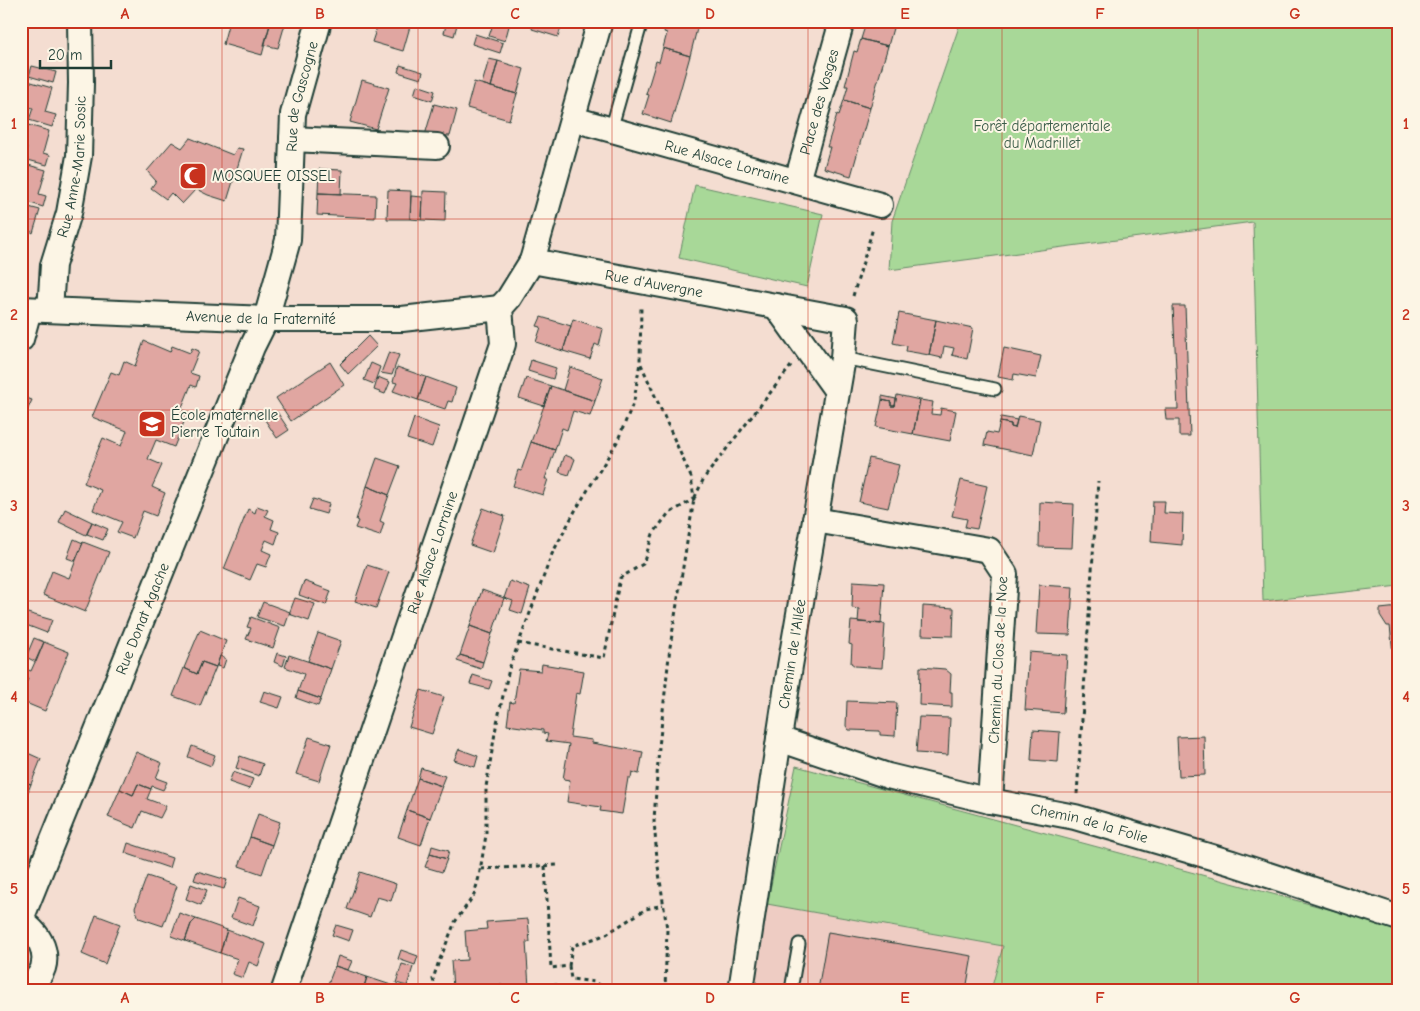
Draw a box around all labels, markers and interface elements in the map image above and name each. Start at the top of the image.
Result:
text: A [121,5,130,23]
text: B [315,5,325,23]
text: C [510,5,520,23]
text: D [705,5,715,23]
text: E [900,5,910,23]
text: F [1095,5,1105,23]
text: G [1289,5,1301,23]
scale bar [40,38,111,70]
street label: Rue de Gascogne [283,39,322,152]
text: 20 m [48,46,82,64]
street label: Place des Vosges [796,47,843,157]
street label: Rue Anne-Marie Sosic [53,96,90,240]
text: 1 [11,115,17,133]
text: 1 [1403,115,1409,133]
park label: Forêt départementale du Madrillet [973,117,1111,152]
street label: Rue Alsace Lorraine [663,136,792,188]
mosque icon: MOSQUEE OISSEL [178,161,208,191]
place label: MOSQUEE OISSEL [212,167,335,185]
street label: Rue d'Auvergne [604,266,705,301]
text: 2 [10,306,18,324]
text: 2 [1402,306,1410,324]
street label: Avenue de la Fraternité [186,307,336,328]
place label: École maternelle Pierre Toutain [171,405,279,441]
school or university icon: École maternelle Pierre Toutain [137,409,167,439]
street label: Rue Alsace Lorraine [403,488,462,616]
text: 3 [10,497,18,515]
text: 3 [1402,497,1410,515]
street label: Rue Donat Agache [112,560,173,677]
street label: Chemin du Clos de la Noe [985,575,1011,744]
street label: Chemin de l'Allée [774,597,810,710]
text: 4 [10,688,18,706]
text: 4 [1402,688,1410,706]
street label: Chemin de la Folie [1029,800,1151,847]
text: 5 [10,880,18,898]
text: 5 [1402,880,1410,898]
text: A [121,989,130,1007]
text: B [315,989,325,1007]
text: C [510,989,520,1007]
text: D [705,989,715,1007]
text: E [900,989,910,1007]
text: F [1095,989,1105,1007]
text: G [1289,989,1301,1007]

